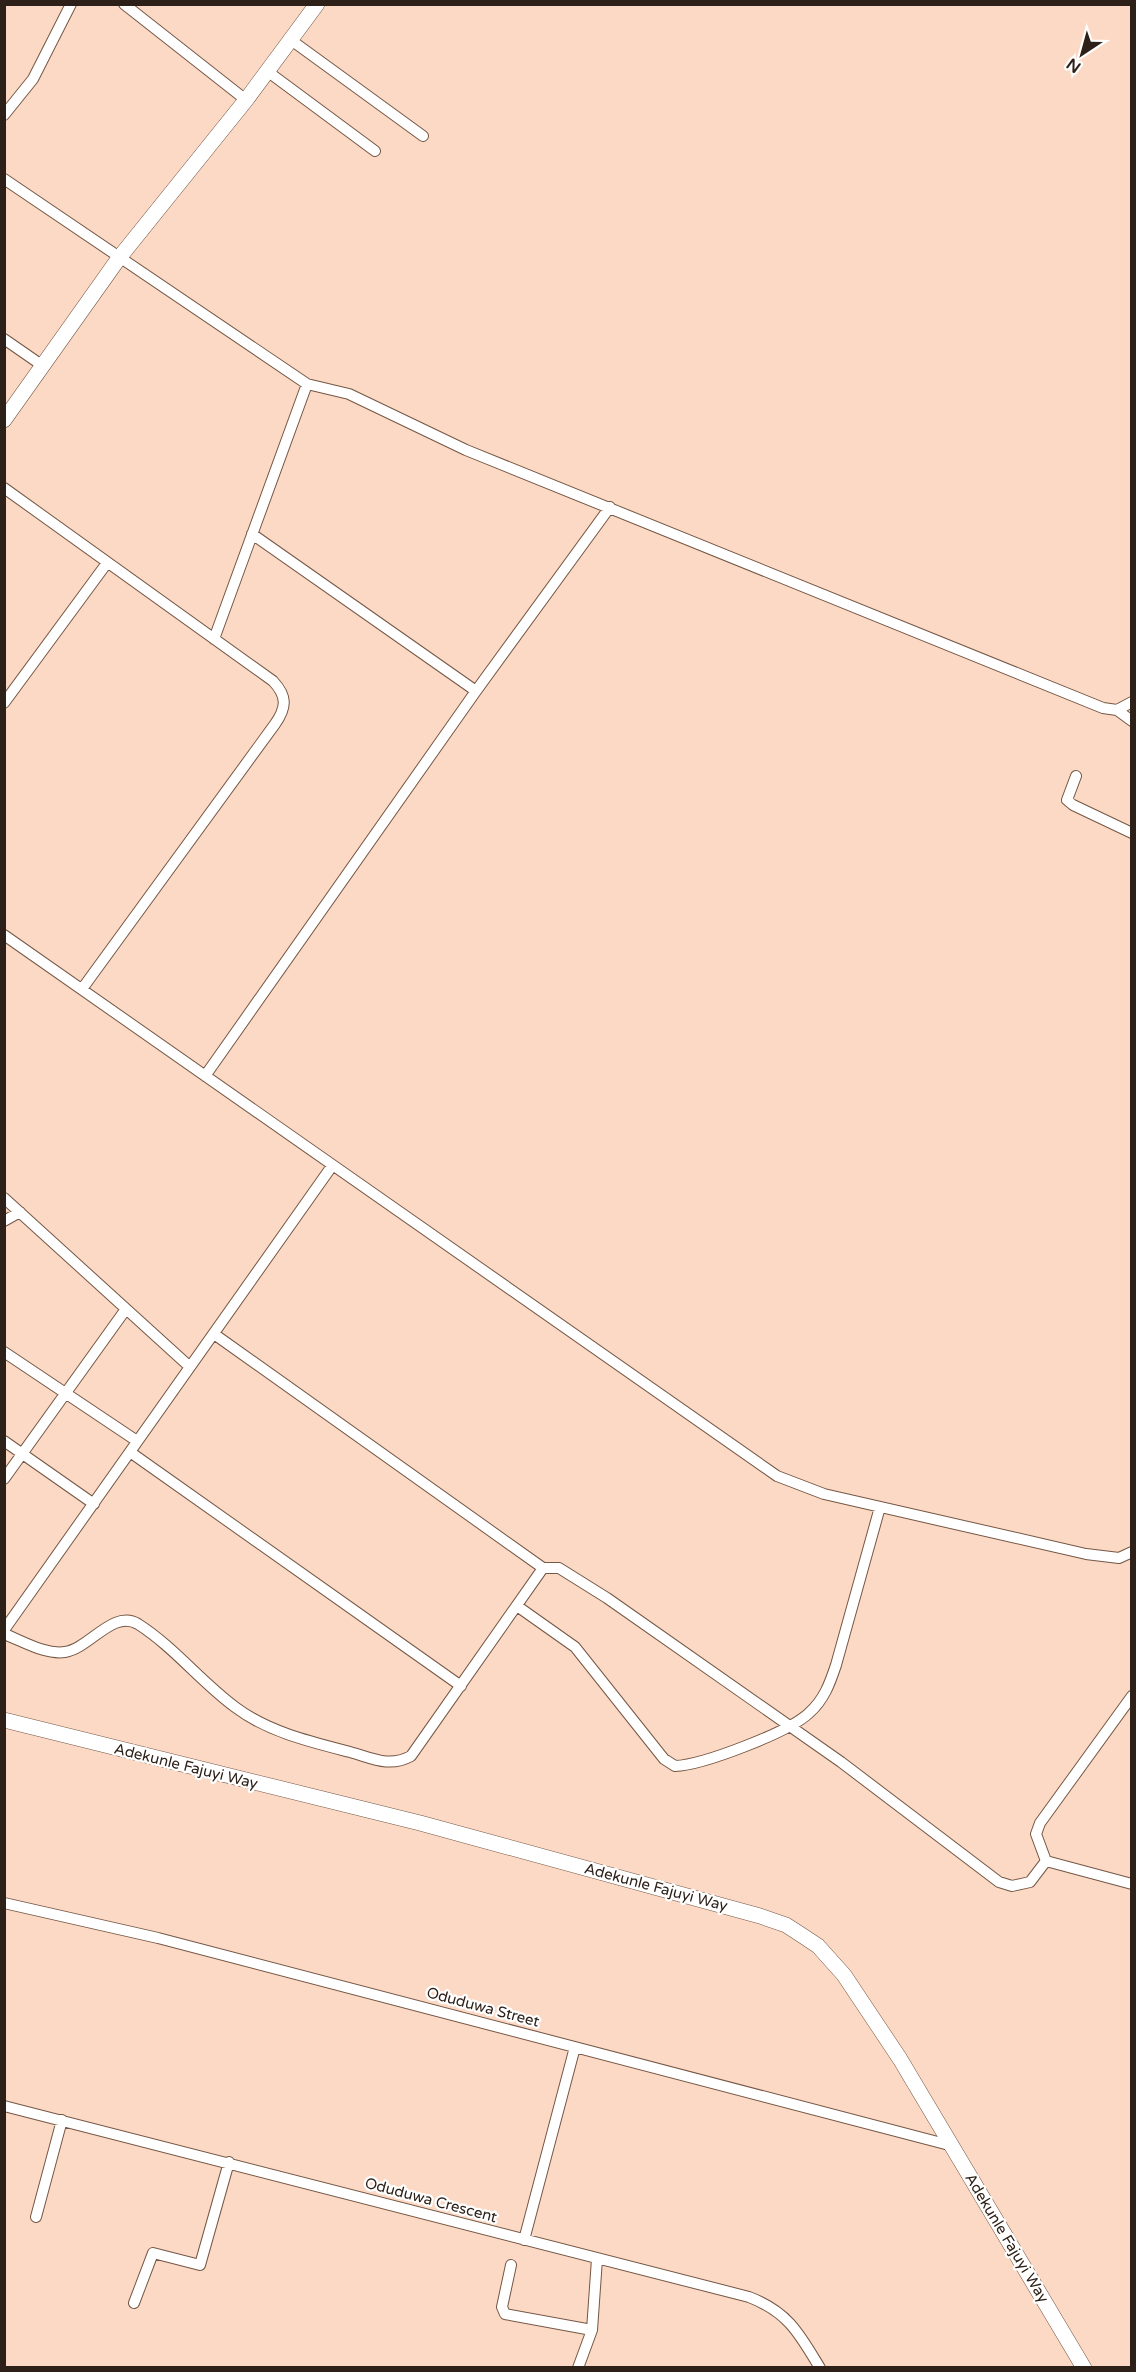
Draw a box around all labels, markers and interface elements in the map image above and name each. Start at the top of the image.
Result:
north arrow [1052,24,1112,84]
text: N [1063,53,1085,77]
street label: Adekunle Fajuyi Way [112,1739,260,1793]
street label: Adekunle Fajuyi Way [582,1859,730,1915]
street label: Oduduwa Street [425,1983,542,2031]
street label: Adekunle Fajuyi Way [961,2170,1053,2306]
street label: Oduduwa Crescent [363,2174,499,2226]

